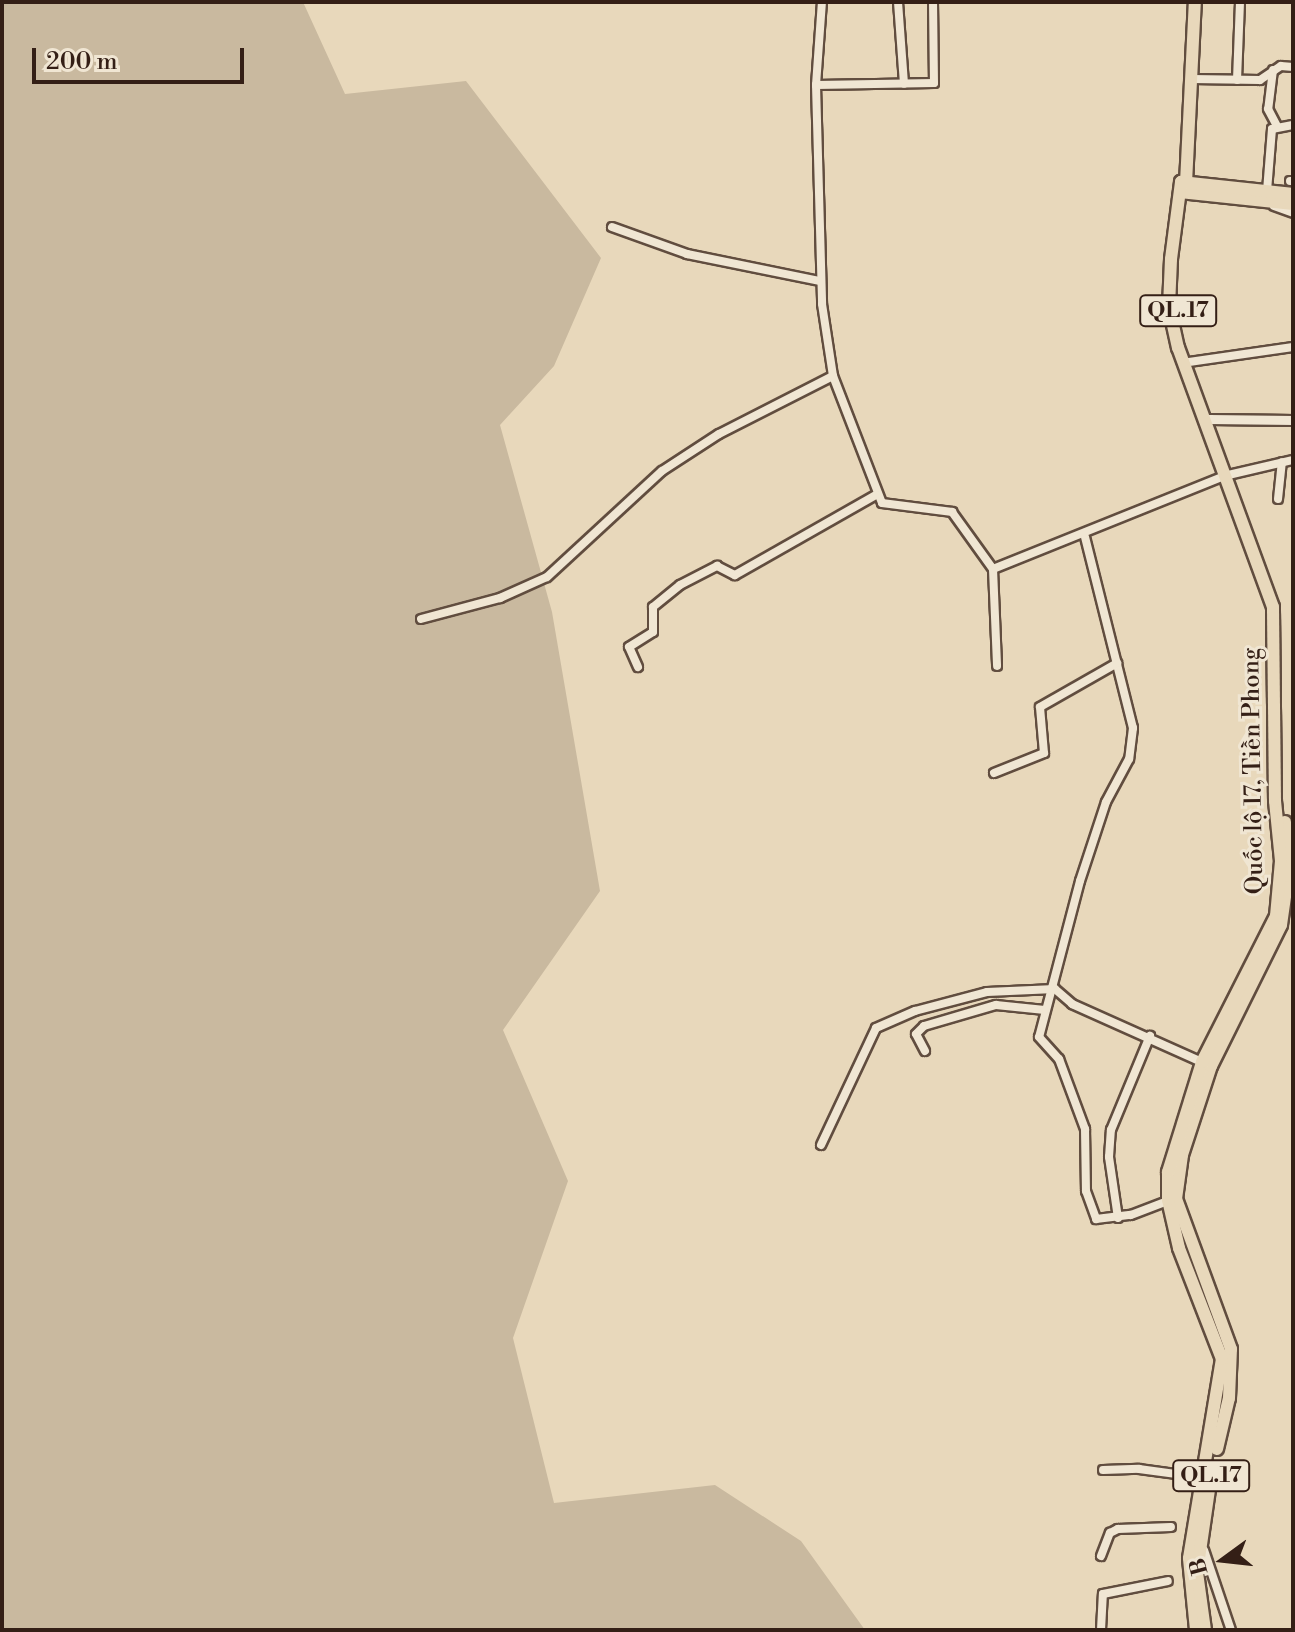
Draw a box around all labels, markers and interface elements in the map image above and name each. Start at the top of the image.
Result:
scale bar [36,32,248,82]
text: 200 m [46,47,117,77]
road number: QL.17 [1138,293,1218,329]
street label: Quốc lộ 17, Tiền Phong [1237,647,1271,895]
road number: QL.17 [1171,1458,1251,1494]
north arrow [1183,1520,1263,1600]
text: B [1184,1555,1215,1578]

